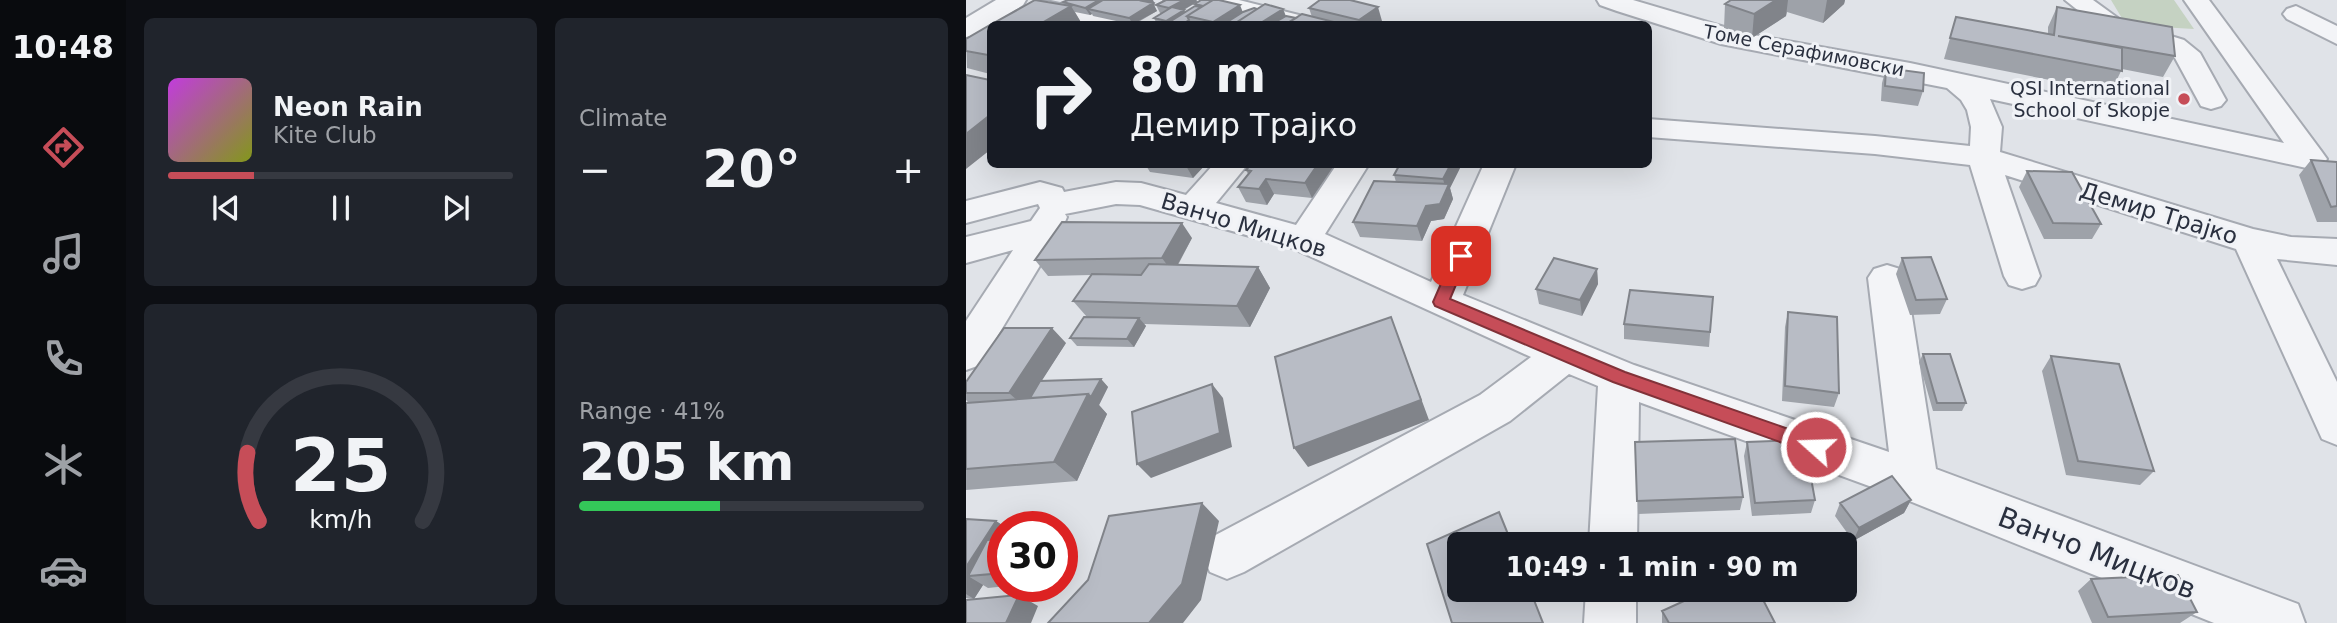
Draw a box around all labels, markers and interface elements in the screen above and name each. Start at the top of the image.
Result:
street label: Томе Серафимовски [1701,20,1906,80]
text: 10:48 [12,28,114,66]
text: 80 m [1130,47,1266,104]
icon: right [1015,49,1106,140]
place label: QSI International School of Skopje [2010,77,2170,121]
marker: QSI International School of Skopje [2176,91,2192,107]
text: Neon Rain [273,92,423,122]
text: Climate [579,105,668,131]
text: Демир Трајко [1130,106,1357,144]
text: Kite Club [273,122,377,148]
icon: directions [39,123,88,172]
text: 20° [702,139,801,199]
text: − [579,148,611,192]
text: + [892,148,924,192]
street label: Демир Трајко [2077,177,2241,249]
street label: Ванчо Мицков [1158,187,1330,263]
icon: previous [207,189,245,227]
icon: pause [322,189,360,227]
icon: next [437,189,475,227]
pin [1431,226,1491,286]
icon: music [39,229,88,278]
icon: arrive [1442,237,1480,275]
icon: phone [39,334,88,383]
text: Range · 41% [579,398,725,424]
position arrow [1779,410,1853,484]
text: 25 [290,423,391,508]
text: 205 km [579,432,794,492]
icon: climate [39,440,88,489]
street label: Ванчо Мицков [1993,500,2201,606]
text: km/h [309,504,372,533]
speed limit sign: 30 [987,511,1078,602]
icon: car [39,546,88,595]
text: 10:49 · 1 min · 90 m [1506,552,1798,582]

